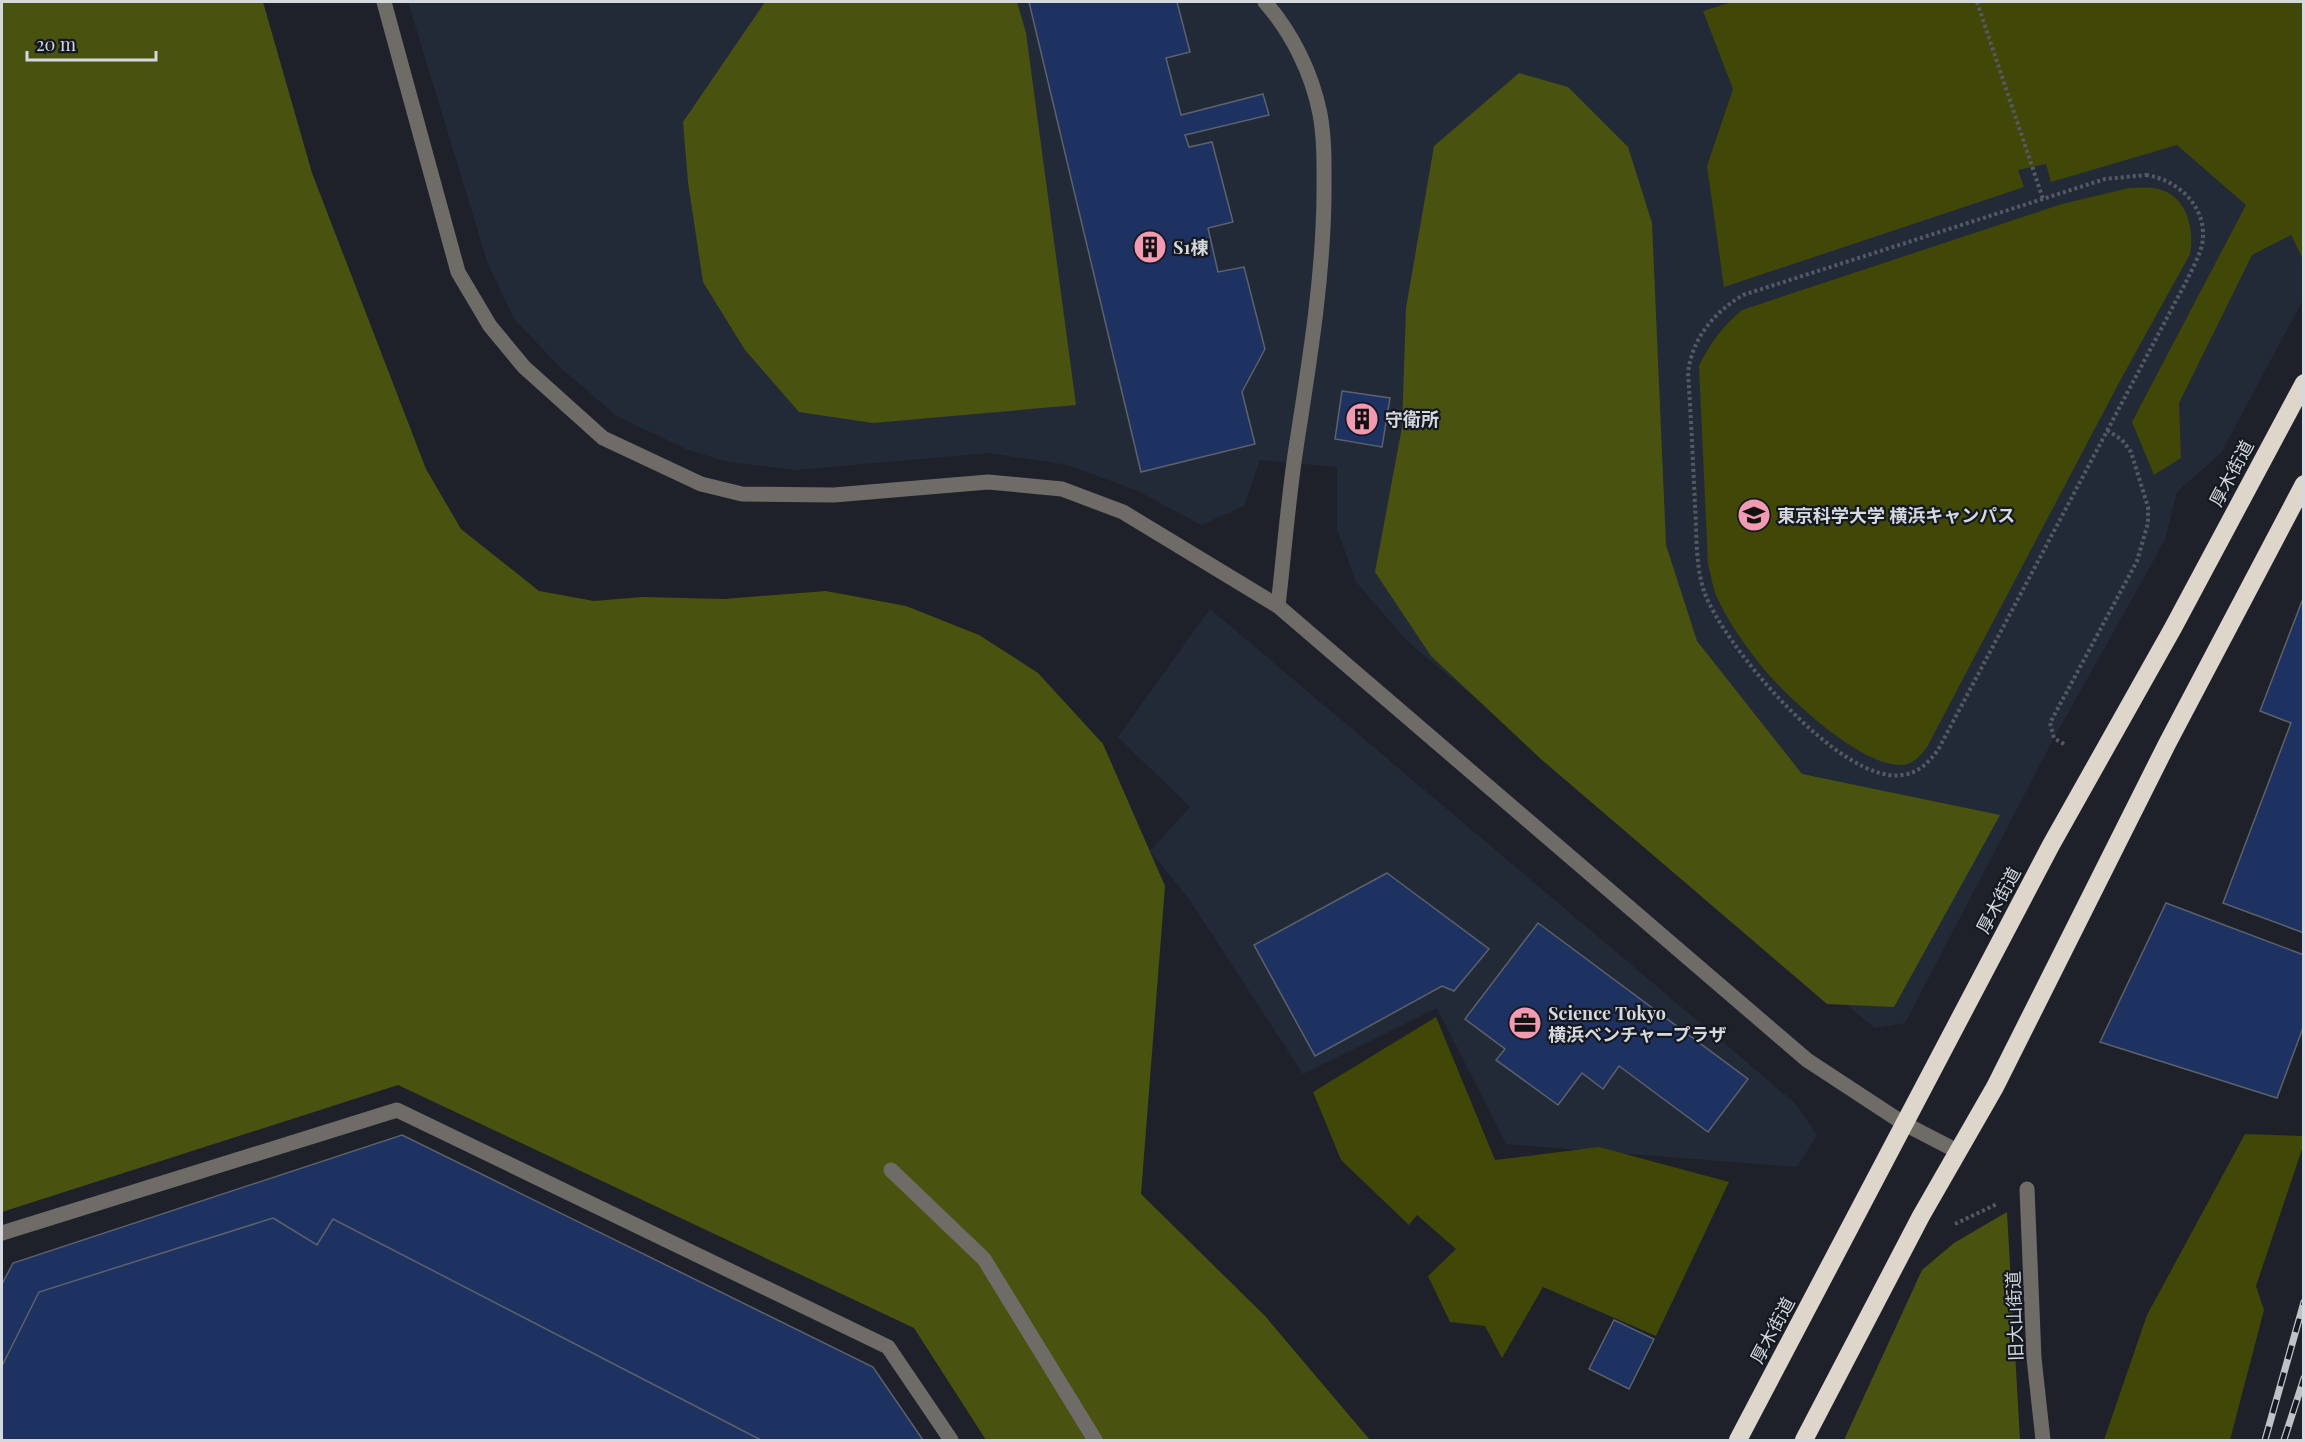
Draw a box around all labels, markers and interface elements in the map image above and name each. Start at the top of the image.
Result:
scale bar [27,24,156,62]
text: 20 m [36,32,76,56]
building icon: S1棟 [1132,229,1168,265]
place label: S1棟 [1173,235,1208,259]
building icon: 守衛所 [1344,401,1380,437]
place label: 守衛所 [1385,407,1439,431]
street label: 厚木街道 [2204,436,2258,510]
school or university icon: 東京科学大学 横浜キャンパス [1736,497,1772,533]
place label: 東京科学大学 横浜キャンパス [1777,503,2015,527]
street label: 厚木街道 [1971,863,2025,937]
place label: Science Tokyo 横浜ベンチャープラザ [1548,1001,1727,1046]
office icon: Science Tokyo 横浜ベンチャープラザ [1507,1005,1543,1041]
street label: 旧大山街道 [2000,1271,2028,1361]
street label: 厚木街道 [1745,1293,1799,1367]

